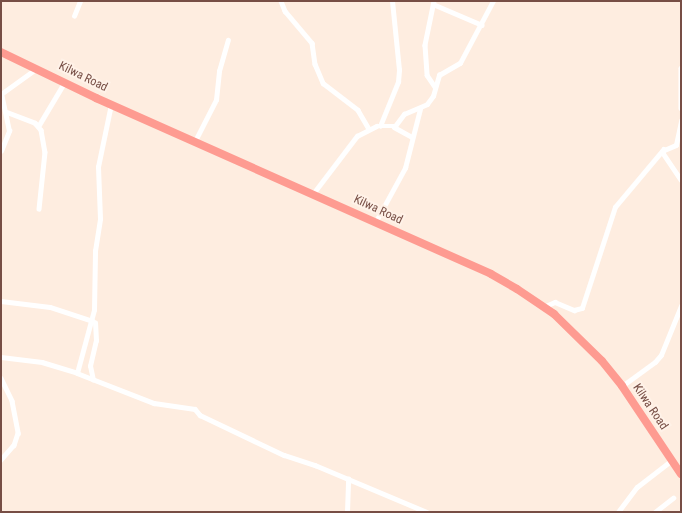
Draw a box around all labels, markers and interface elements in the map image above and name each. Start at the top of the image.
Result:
street label: Kilwa Road [56,59,110,95]
street label: Kilwa Road [351,192,405,228]
street label: Kilwa Road [629,381,671,433]

